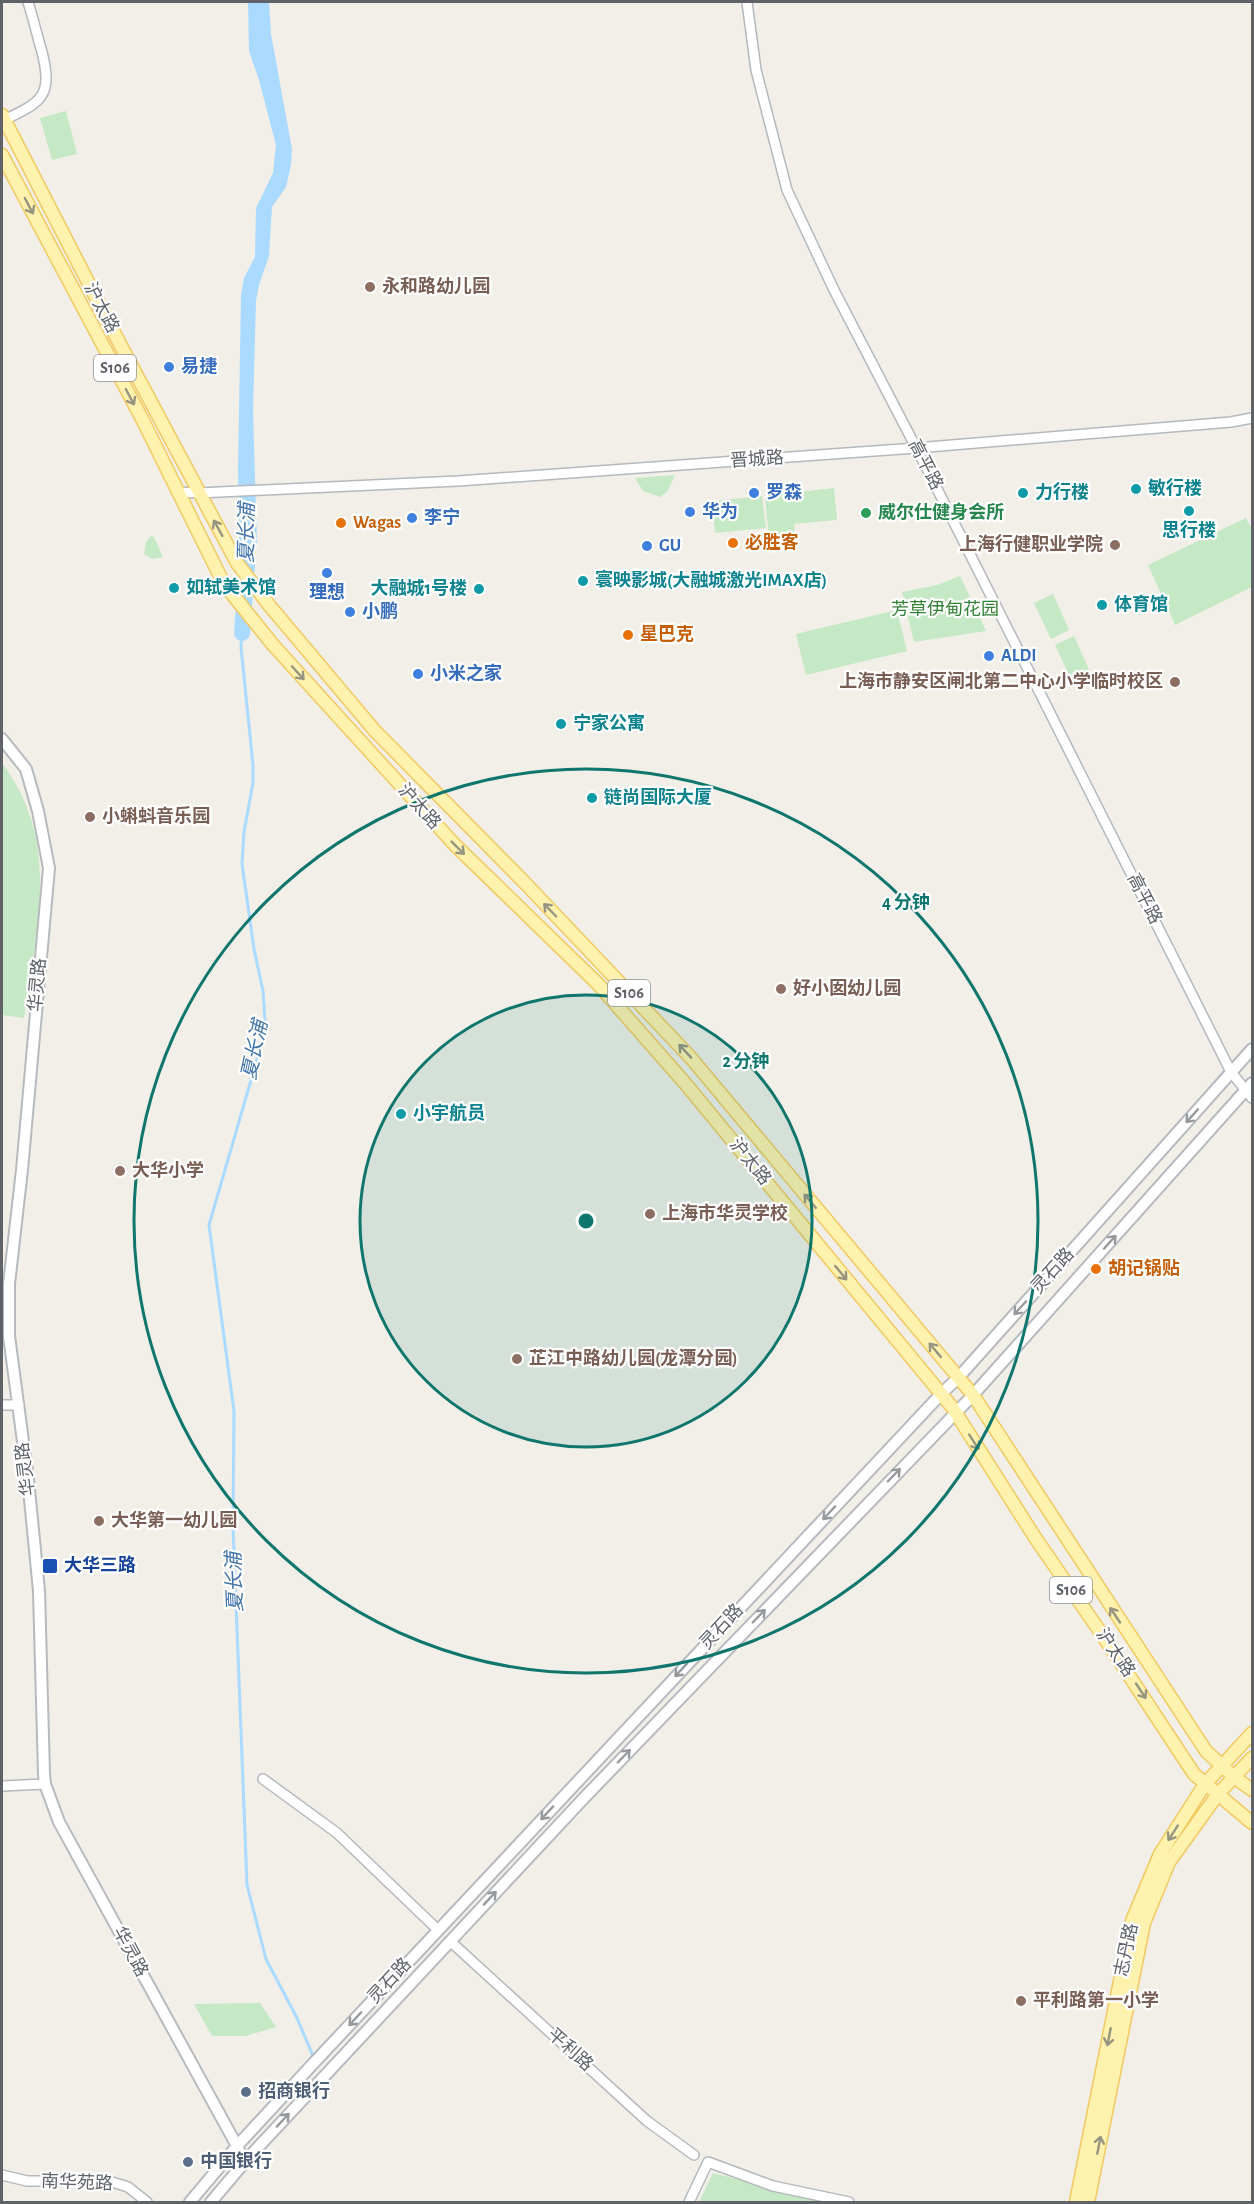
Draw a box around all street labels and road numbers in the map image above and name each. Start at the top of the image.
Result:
street label: 沪太路 [80,279,123,336]
road number: S106 [94,355,136,381]
street label: 高平路 [905,436,947,493]
street label: 晋城路 [729,447,785,471]
street label: 沪太路 [394,780,445,833]
street label: 高平路 [1124,870,1166,927]
street label: 华灵路 [25,957,49,1013]
road number: S106 [608,980,650,1006]
street label: 沪太路 [726,1134,776,1189]
street label: 灵石路 [1027,1244,1078,1297]
street label: 华灵路 [12,1441,38,1497]
road number: S106 [1050,1577,1092,1603]
street label: 灵石路 [696,1600,747,1653]
street label: 沪太路 [1092,1624,1139,1680]
street label: 志丹路 [1111,1921,1141,1978]
street label: 华灵路 [109,1923,152,1980]
street label: 灵石路 [364,1954,415,2007]
street label: 平利路 [544,2024,597,2075]
street label: 南华苑路 [41,2171,113,2193]

